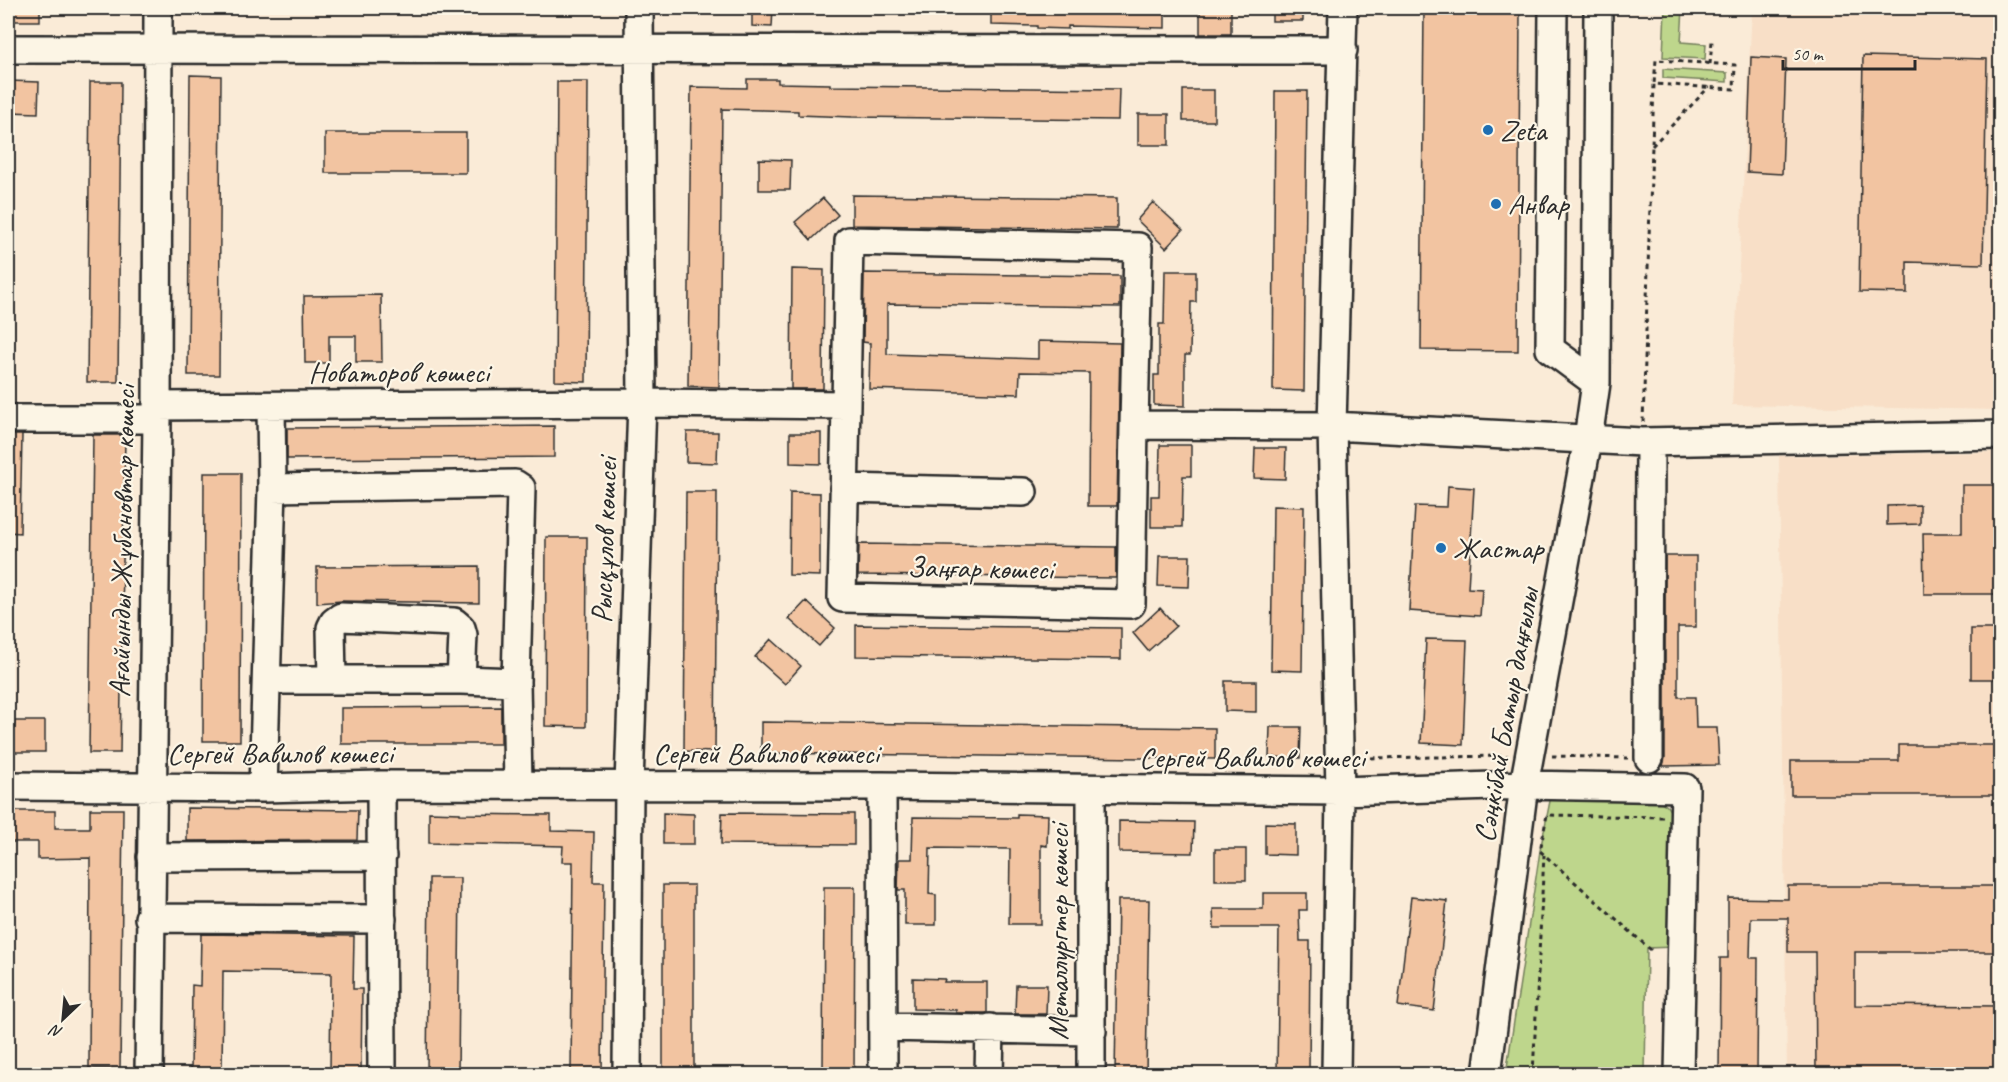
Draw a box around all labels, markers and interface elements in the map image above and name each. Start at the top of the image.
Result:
scale bar [1783,33,1915,71]
text: 50 m [1792,43,1825,65]
place label: Zeta [1500,111,1548,149]
marker: Zeta [1481,123,1495,137]
place label: Анвар [1508,185,1570,223]
marker: Анвар [1489,197,1503,211]
street label: Новаторов көшесі [309,353,493,391]
street label: Ағайынды Жұбановтар көшесі [100,381,144,698]
street label: Рысқұлов көшсеі [582,453,626,624]
place label: Жастар [1453,529,1545,567]
marker: Жастар [1434,541,1448,555]
street label: Заңғар көшесі [907,548,1057,588]
street label: Сәңкібай Батыр даңғылы [1465,583,1547,845]
street label: Сергей Вавилов көшесі [167,734,396,772]
street label: Сергей Вавилов көшесі [653,734,882,772]
street label: Сергей Вавилов көшесі [1139,738,1368,776]
street label: Металлургтер көшесі [1039,820,1077,1040]
north arrow [33,989,93,1049]
text: N [45,1019,66,1043]

